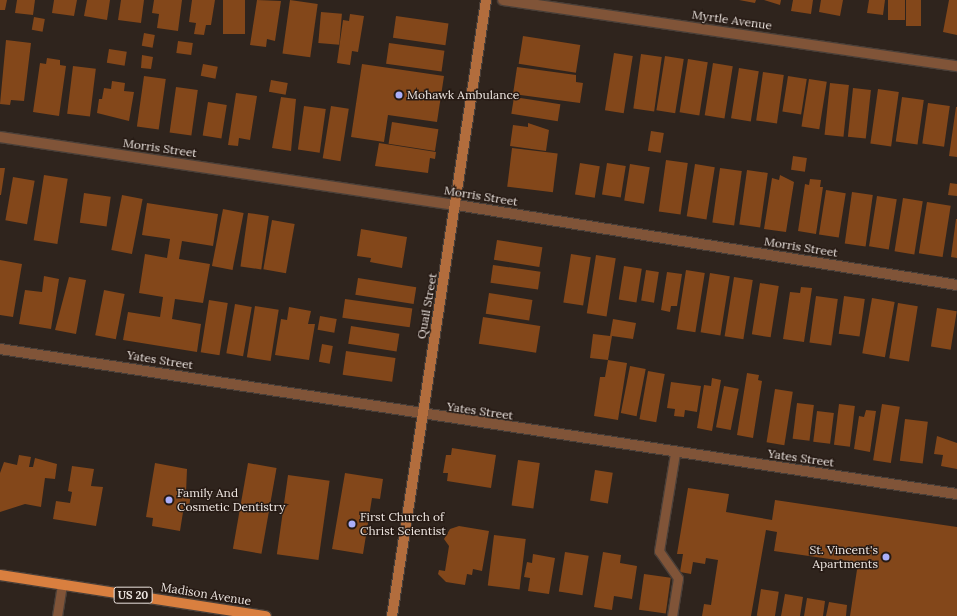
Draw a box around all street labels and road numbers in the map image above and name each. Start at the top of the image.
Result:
street label: Myrtle Avenue [691,7,773,33]
street label: Morris Street [122,136,198,160]
street label: Morris Street [443,183,519,209]
street label: Morris Street [763,234,839,260]
street label: Quail Street [414,272,440,340]
street label: Yates Street [126,348,194,372]
street label: Yates Street [446,399,514,423]
street label: Yates Street [767,446,835,470]
street label: Madison Avenue [160,580,252,608]
road number: US 20 [113,586,153,604]

